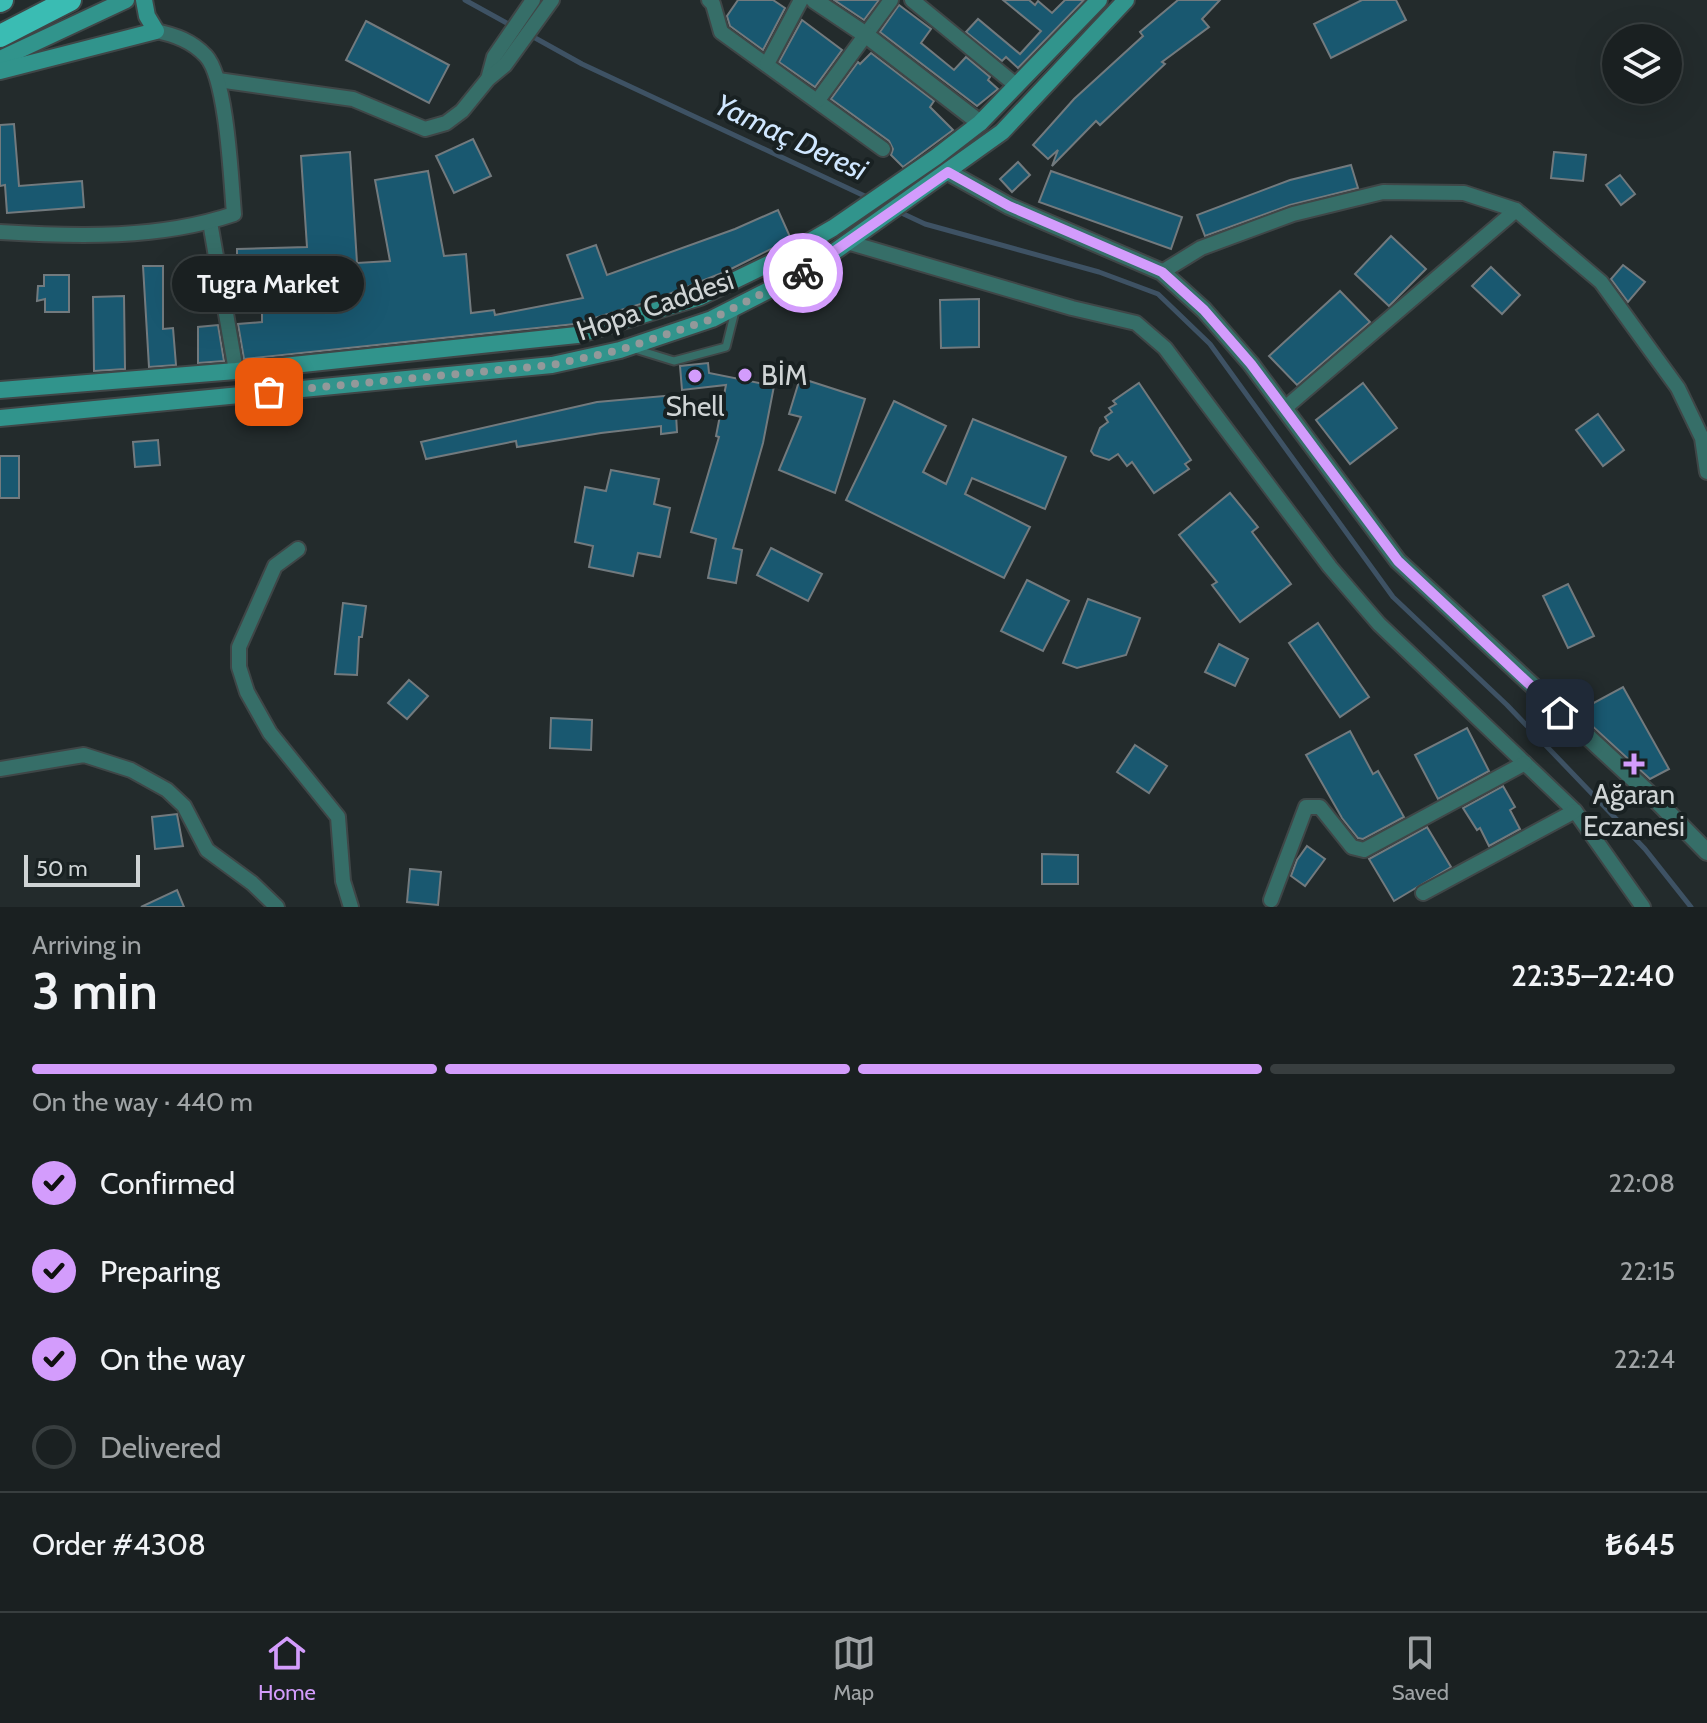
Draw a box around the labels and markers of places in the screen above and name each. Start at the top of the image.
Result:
callout: Tugra Market [173,256,365,312]
pin [235,358,303,426]
place label: BİM [761,358,808,392]
marker: BİM [736,366,754,384]
marker: Shell [686,367,704,385]
place label: Shell [666,389,725,423]
pin [1526,679,1594,747]
marker: Ağaran Eczanesi [1625,755,1643,773]
place label: Ağaran Eczanesi [1583,777,1685,843]

